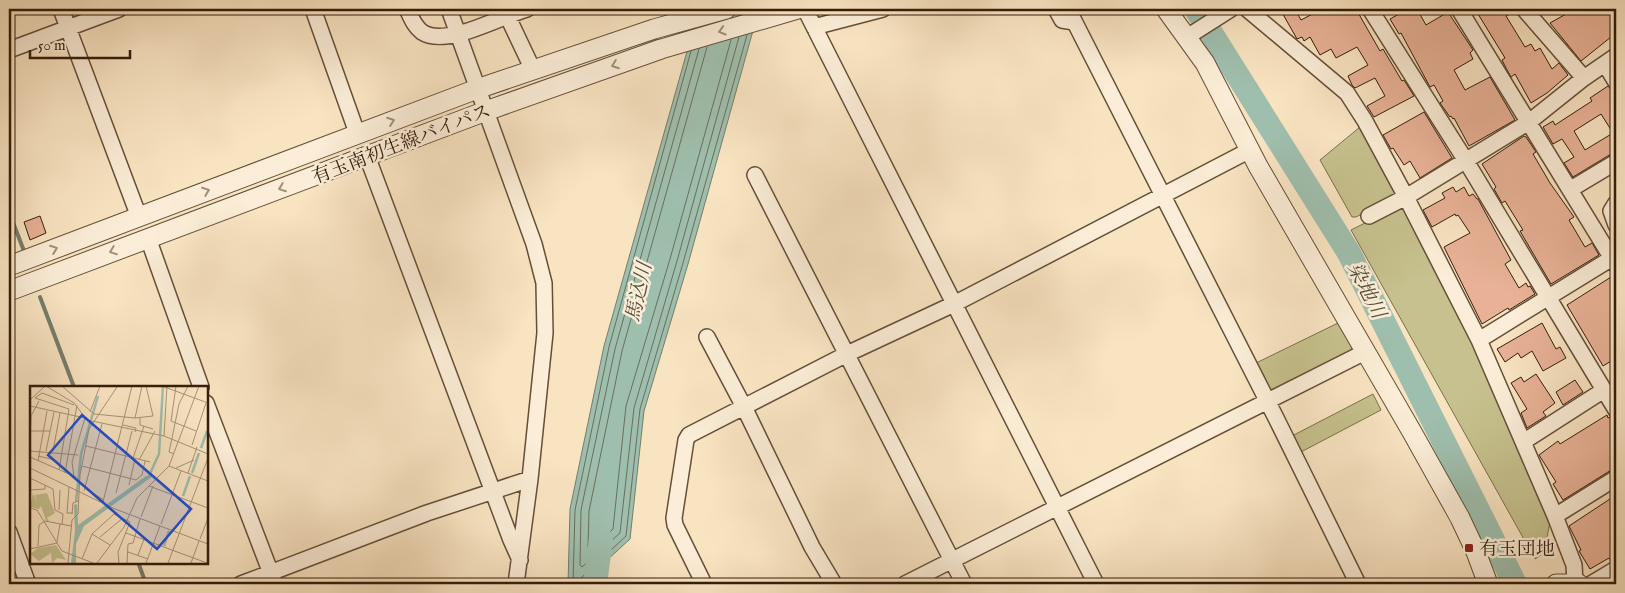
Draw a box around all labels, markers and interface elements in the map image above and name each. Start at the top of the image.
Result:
one-way arrow [719,25,727,35]
scale bar [30,28,130,60]
text: 50 m [38,36,66,55]
one-way arrow [611,59,620,69]
street label: 有玉南初生線バイパス [309,100,495,190]
one-way arrow [386,117,395,127]
one-way arrow [278,182,287,192]
one-way arrow [201,187,210,197]
one-way arrow [49,245,58,255]
one-way arrow [110,245,118,255]
water label: 馬込川 [621,258,658,324]
water label: 染地川 [1341,258,1391,325]
inset map [30,386,208,563]
place label: 有玉団地 [1479,538,1555,562]
marker: 有玉団地 [1463,542,1475,554]

